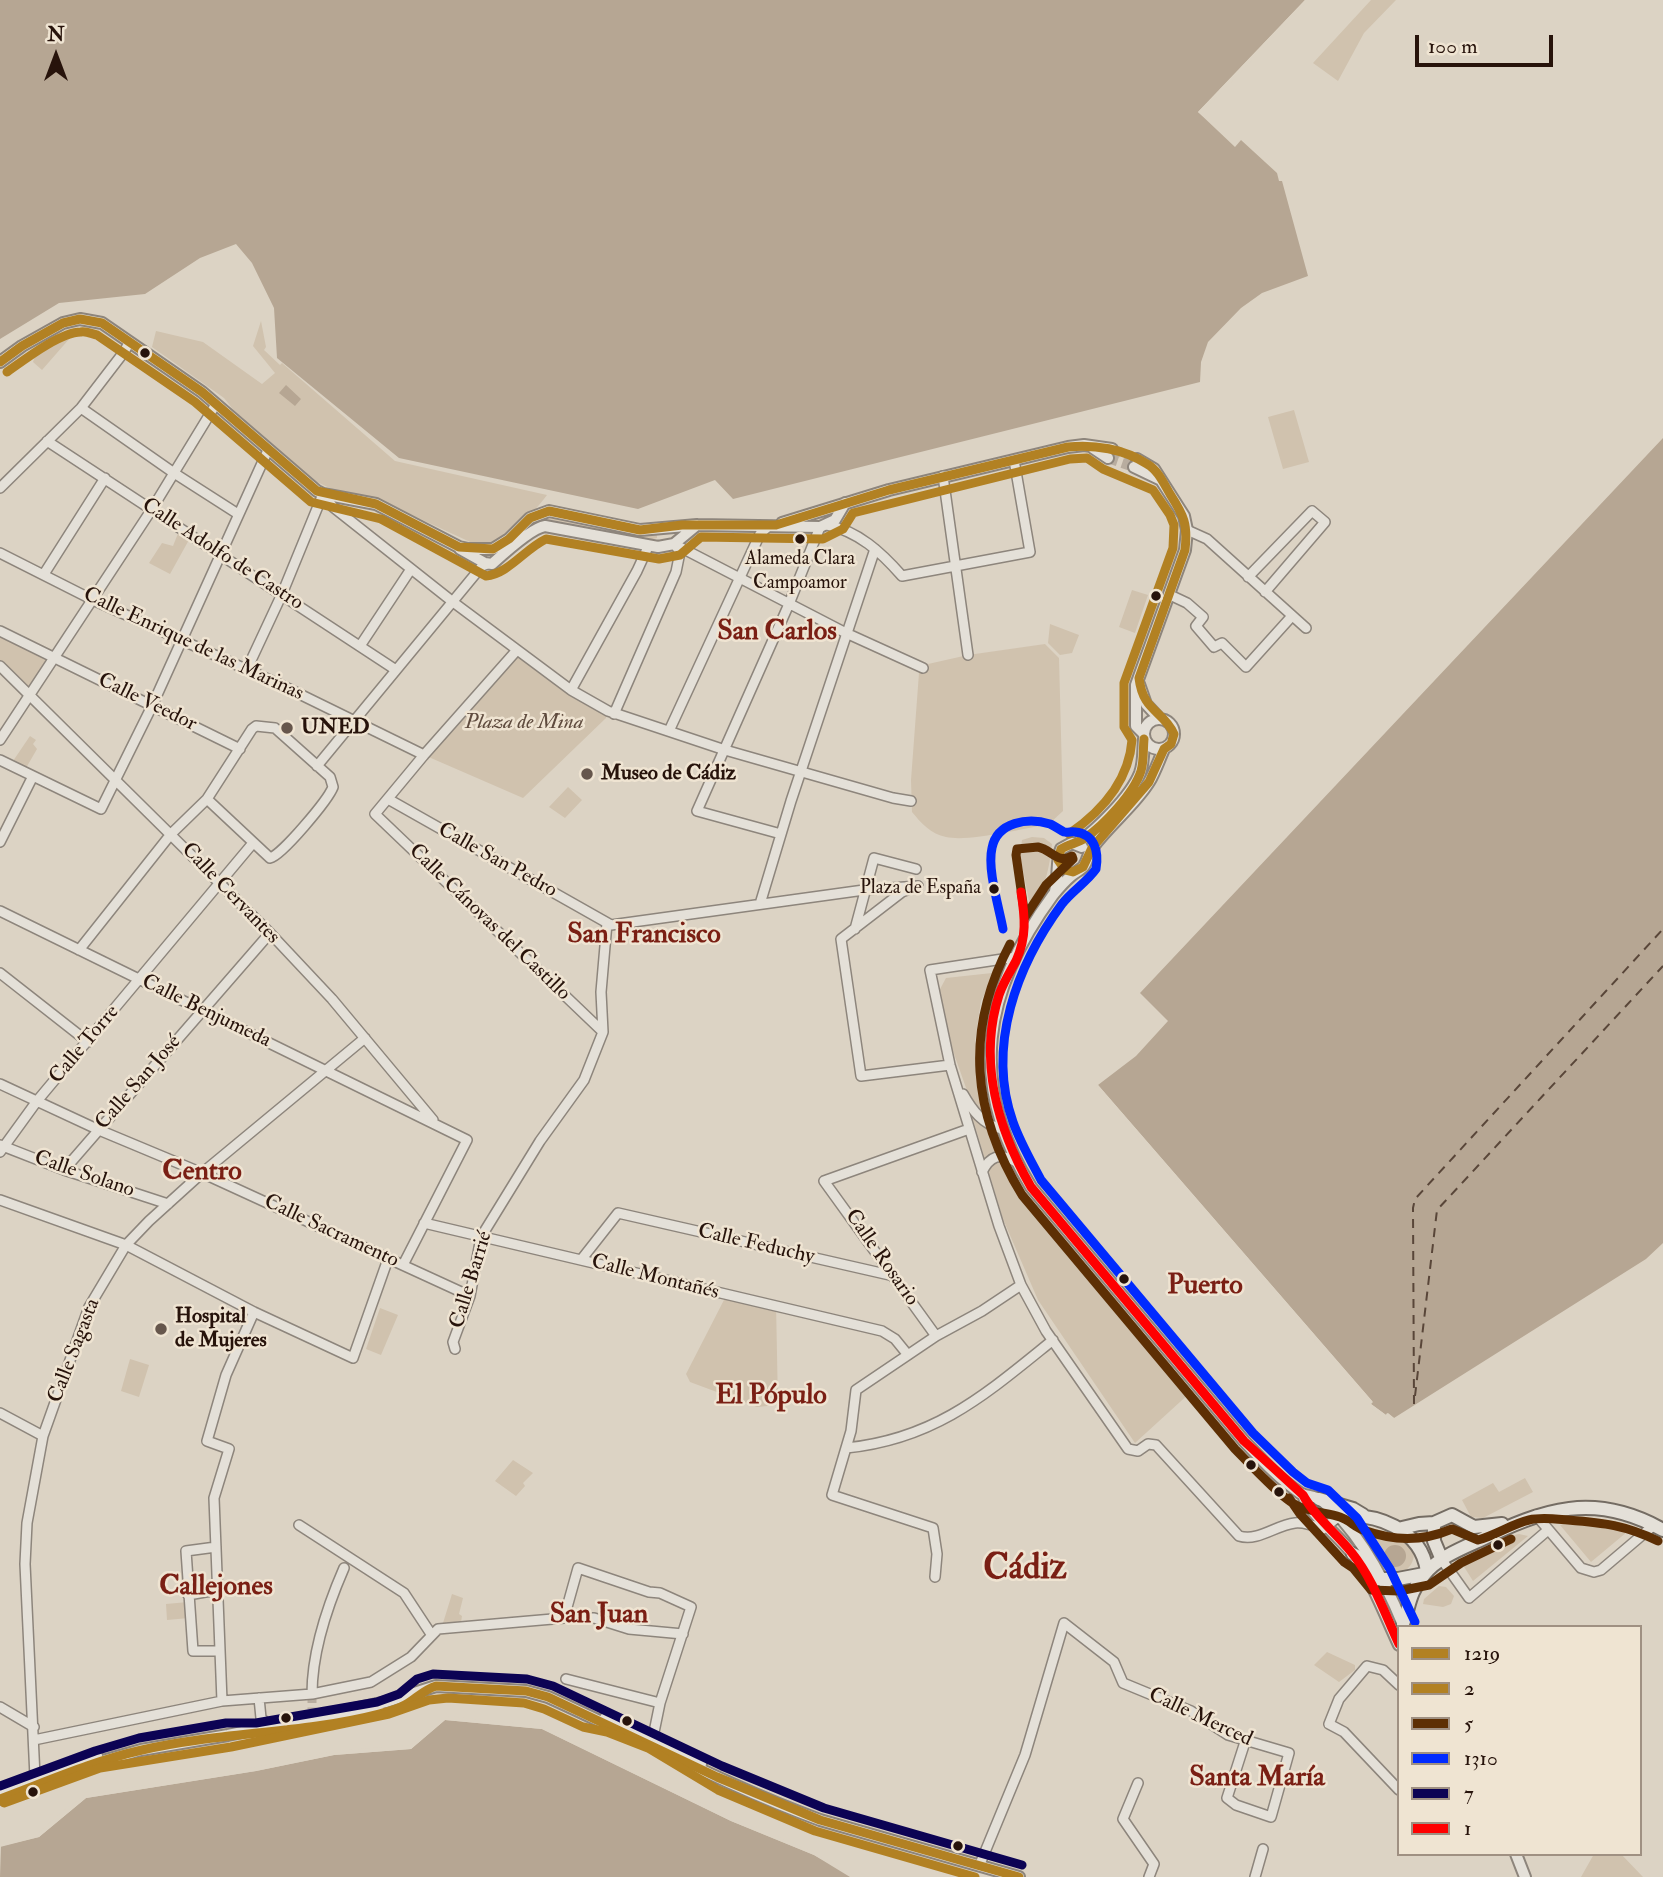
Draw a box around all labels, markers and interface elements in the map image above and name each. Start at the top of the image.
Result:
north arrow [21,21,91,91]
scale bar [1418,21,1556,65]
text: N [47,23,65,47]
text: 100 m [1428,33,1478,60]
unlabelled marker [138,346,152,360]
street label: Calle Adolfo de Castro [137,493,307,617]
marker: Alameda Clara Campoamor [793,532,807,546]
place label: Alameda Clara Campoamor [745,549,855,593]
street label: Calle Enrique de las Marinas [79,583,307,707]
unlabelled marker [1149,589,1163,603]
district label: San Carlos [717,616,837,650]
street label: Calle Veedor [94,668,200,738]
park label: Plaza de Mina [465,710,583,736]
place label: UNED [301,715,370,741]
marker: UNED [279,720,295,736]
place label: Museo de Cádiz [601,761,736,787]
marker: Museo de Cádiz [579,766,595,782]
street label: Calle San Pedro [433,818,561,904]
street label: Calle Cervantes [175,838,285,950]
street label: Calle Cánovas del Castillo [403,839,575,1007]
place label: Plaza de España [860,878,981,900]
marker: Plaza de España [987,882,1001,896]
district label: San Francisco [567,919,721,953]
street label: Calle Benjumeda [137,970,275,1054]
street label: Calle Torre [45,1000,125,1090]
street label: Calle San José [91,1030,187,1136]
street label: Calle Solano [31,1146,137,1204]
district label: Centro [162,1156,242,1190]
street label: Calle Sacramento [260,1190,402,1274]
street label: Calle Rosario [839,1205,923,1311]
street label: Calle Feduchy [695,1219,817,1271]
street label: Calle Barrié [445,1228,499,1332]
street label: Calle Montañés [589,1250,721,1306]
district label: Puerto [1167,1270,1243,1304]
unlabelled marker [1117,1272,1131,1286]
street label: Calle Sagasta [44,1295,106,1407]
place label: Hospital de Mujeres [175,1304,267,1354]
marker: Hospital de Mujeres [153,1321,169,1337]
district label: El Pópulo [715,1380,827,1414]
unlabelled marker [1244,1458,1258,1472]
unlabelled marker [1272,1485,1286,1499]
unlabelled marker [1491,1538,1505,1552]
district label: Cádiz [983,1549,1067,1591]
district label: Callejones [159,1571,273,1605]
district label: San Juan [550,1599,648,1633]
legend [1397,1625,1642,1856]
text: 1219 [1464,1640,1500,1667]
text: 2 [1464,1675,1475,1702]
street label: Calle Merced [1144,1683,1256,1753]
text: 5 [1464,1710,1473,1737]
unlabelled marker [279,1711,293,1725]
unlabelled marker [620,1714,634,1728]
text: 1310 [1464,1745,1498,1772]
district label: Santa María [1189,1762,1325,1796]
text: 7 [1464,1780,1474,1807]
unlabelled marker [26,1785,40,1799]
text: 1 [1464,1815,1472,1842]
unlabelled marker [951,1839,965,1853]

